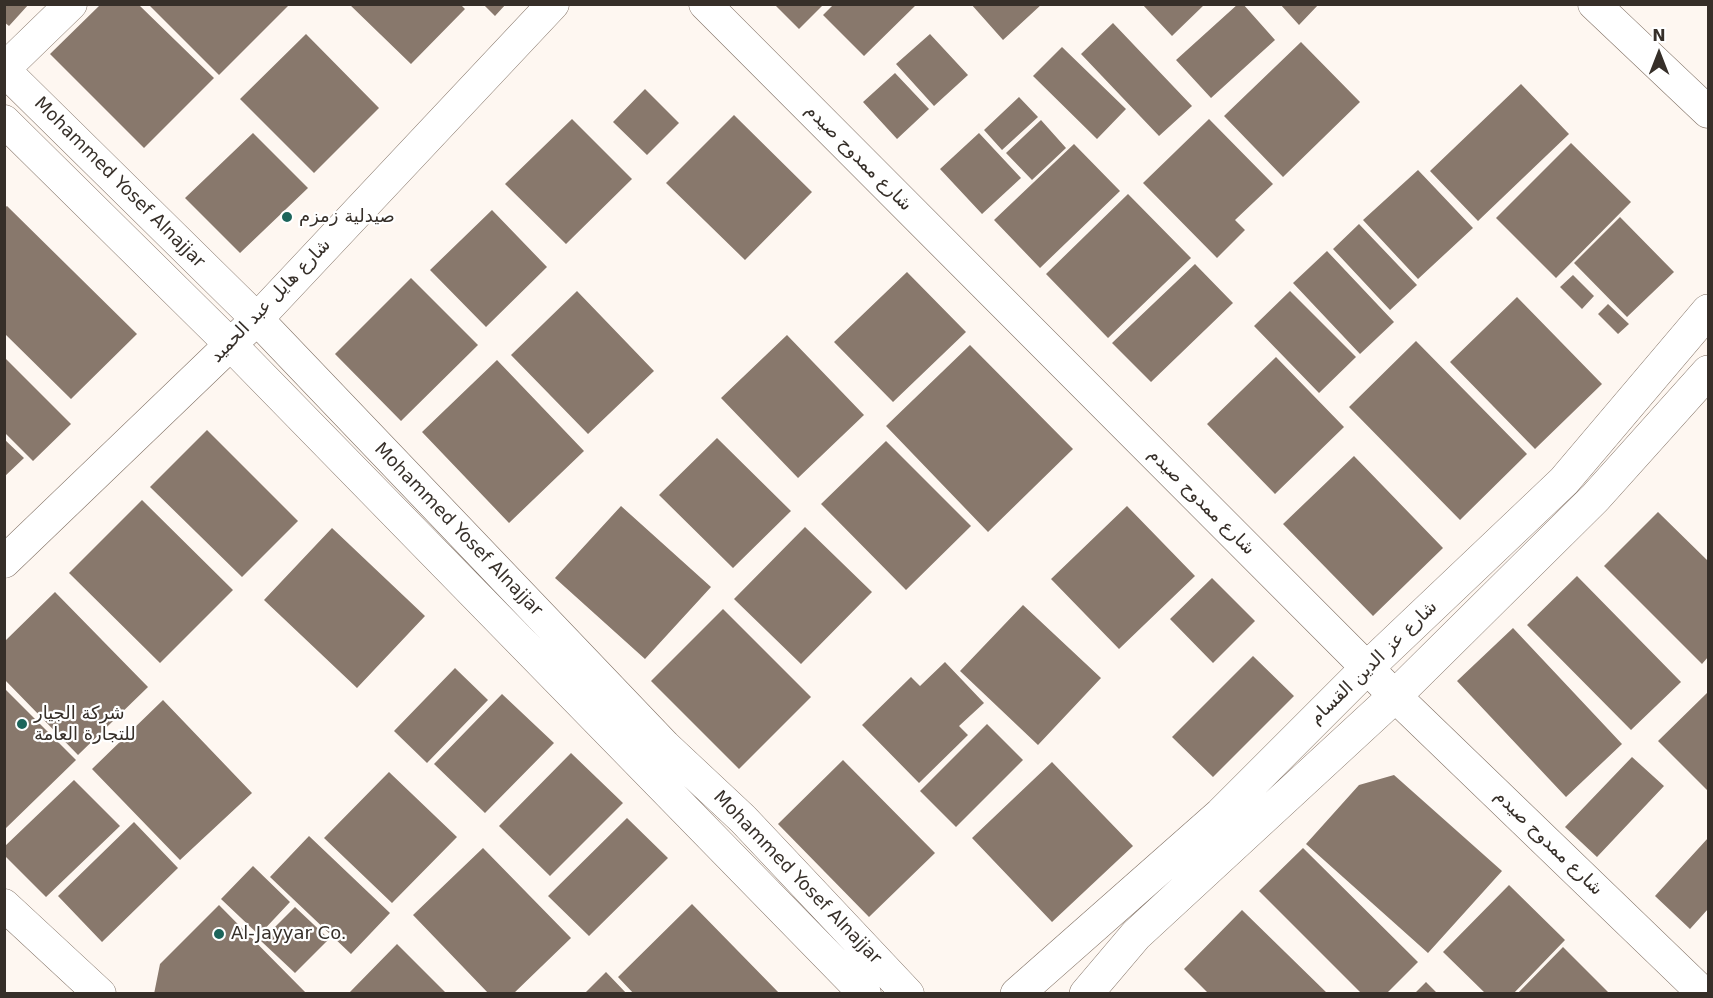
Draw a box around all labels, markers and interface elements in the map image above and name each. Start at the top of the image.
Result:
north arrow [1629,24,1689,84]
text: N [1652,26,1666,45]
street label: Mohammed Yosef Alnajjar [29,93,209,273]
street label: شارع ممدوح صيدم [800,100,916,216]
place label: صيدلية زمزم [299,206,395,228]
marker: صيدلية زمزم [280,210,294,224]
street label: شارع هايل عبد الحميد [206,235,336,367]
street label: Mohammed Yosef Alnajjar [369,439,547,621]
street label: شارع ممدوح صيدم [1143,444,1259,560]
street label: شارع عز الدين القسام [1306,597,1442,729]
place label: شركة الجيار للتجارة العامة [34,703,136,746]
marker: شركة الجيار للتجارة العامة [15,717,29,731]
street label: شارع ممدوح صيدم [1489,786,1607,900]
street label: Mohammed Yosef Alnajjar [708,787,886,969]
place label: Al-Jayyar Co. [231,923,347,945]
marker: Al-Jayyar Co. [212,927,226,941]

